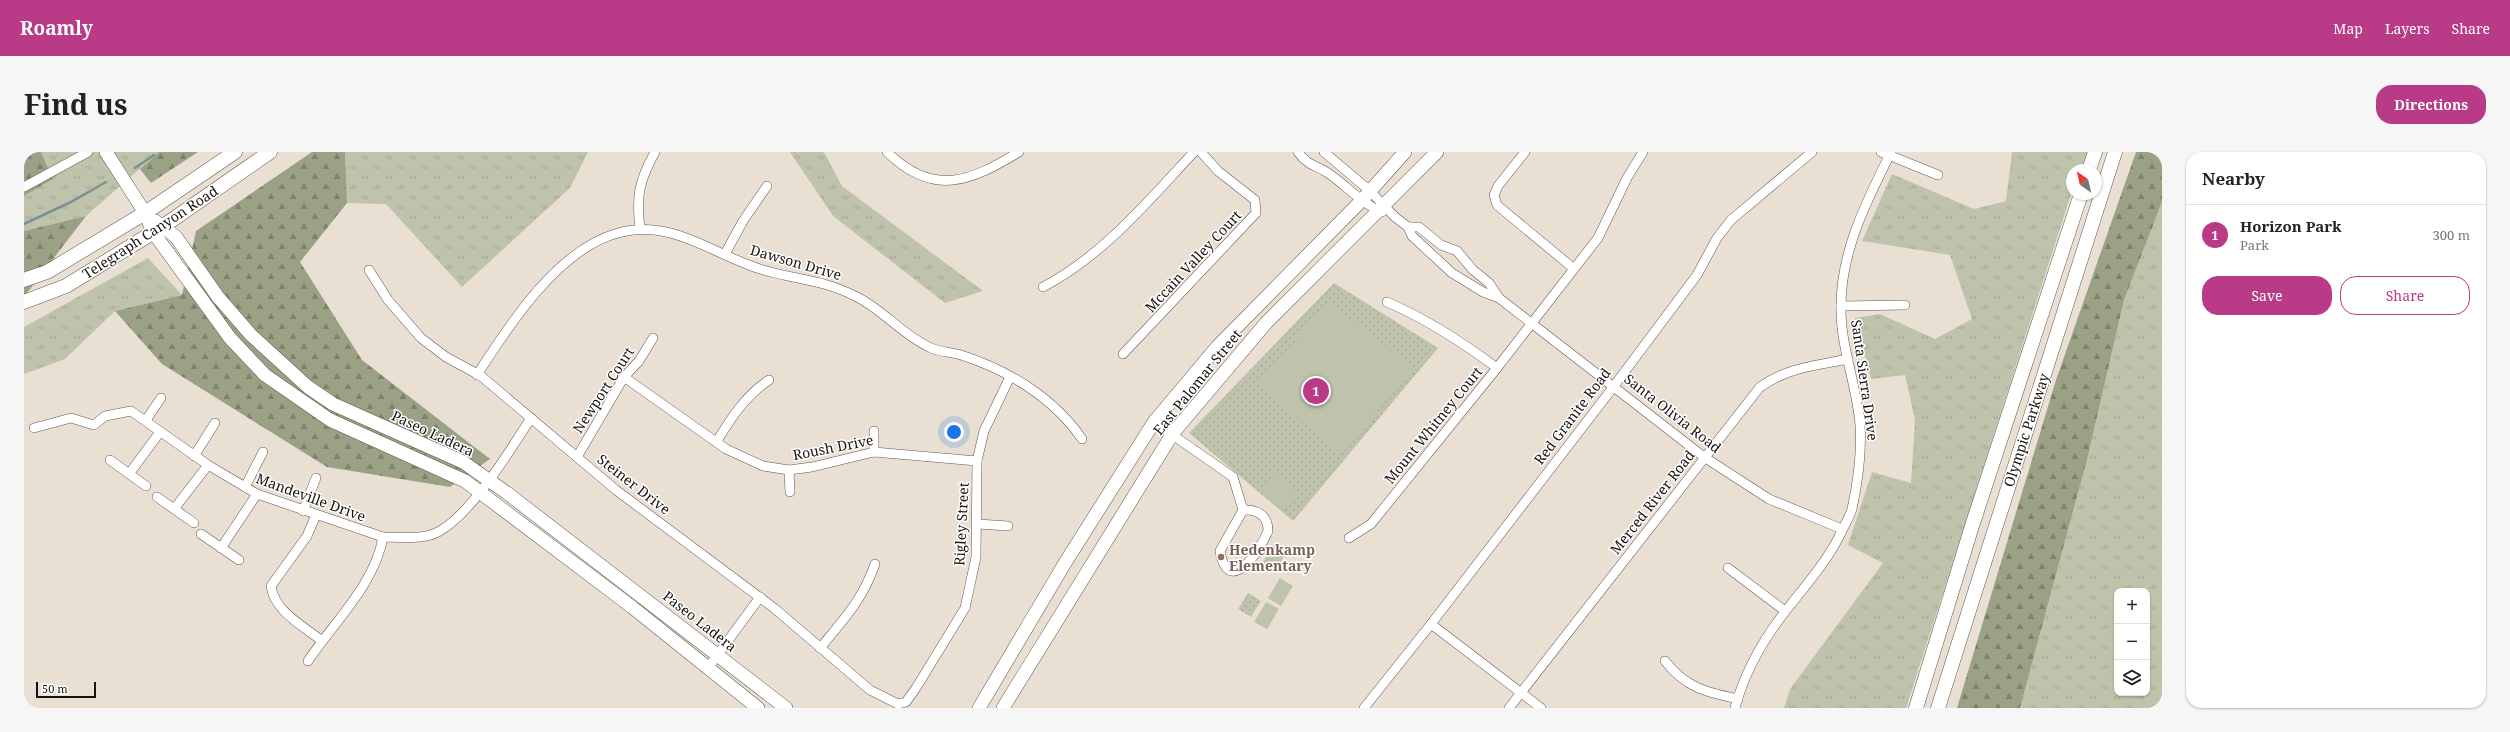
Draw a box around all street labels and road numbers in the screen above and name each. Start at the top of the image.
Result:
street label: Telegraph Canyon Road [79,181,222,283]
street label: Mccain Valley Court [1141,206,1245,316]
street label: Dawson Drive [748,240,844,284]
street label: Santa Sierra Drive [1847,318,1883,442]
street label: East Palomar Street [1149,325,1246,439]
street label: Newport Court [568,343,638,437]
street label: Mount Whitney Court [1380,362,1486,488]
street label: Red Granite Road [1529,363,1615,468]
street label: Santa Olivia Road [1621,369,1726,457]
street label: Olympic Parkway [1999,371,2053,489]
street label: Paseo Ladera [389,406,477,460]
street label: Roush Drive [791,430,875,464]
street label: Merced River Road [1605,446,1699,558]
street label: Steiner Drive [593,449,675,519]
street label: Mandeville Drive [254,468,368,526]
street label: Rigley Street [949,482,973,566]
street label: Paseo Ladera [659,586,741,656]

